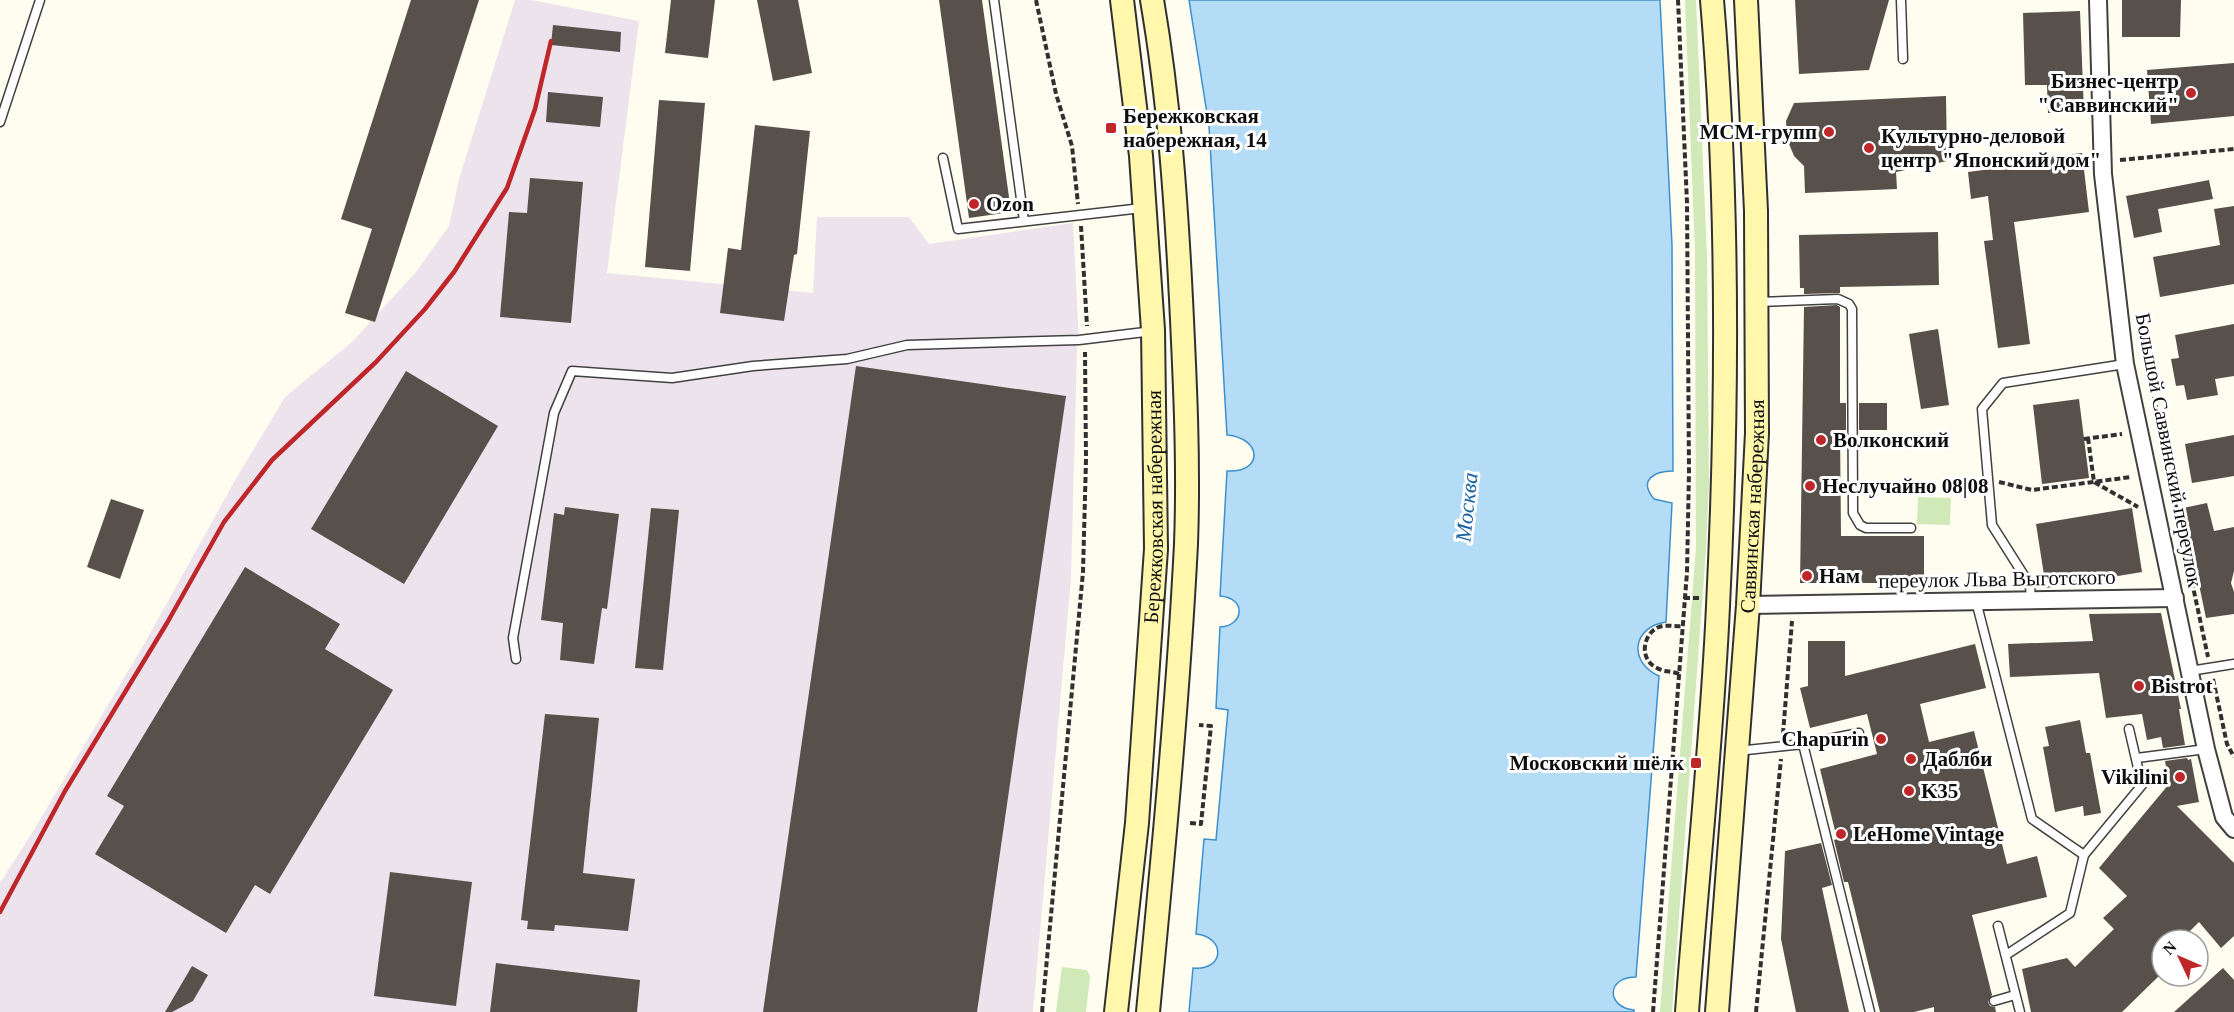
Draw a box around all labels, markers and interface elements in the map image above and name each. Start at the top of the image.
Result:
place label: Бизнес-центр "Саввинский" [2038,69,2179,117]
marker: Бизнес-центр "Саввинский" [2184,86,2198,100]
place label: Бережковская набережная, 14 [1123,104,1267,152]
place label: МСМ-групп [1700,120,1817,144]
marker: Бережковская набережная, 14 [1104,121,1118,135]
place label: Культурно-деловой центр "Японский дом" [1881,124,2101,172]
marker: МСМ-групп [1822,125,1836,139]
marker: Культурно-деловой центр "Японский дом" [1862,141,1876,155]
place label: Ozon [986,192,1034,216]
marker: Ozon [967,197,981,211]
street label: Большой Саввинский переулок [2131,311,2208,590]
street label: Бережковская набережная [1139,390,1168,624]
street label: Саввинская набережная [1735,399,1769,614]
place label: Волконский [1833,428,1949,452]
marker: Волконский [1814,433,1828,447]
water label: Москва [1450,471,1483,544]
place label: Неслучайно 08|08 [1822,474,1988,498]
marker: Неслучайно 08|08 [1803,479,1817,493]
place label: Нам [1819,564,1860,588]
street label: переулок Льва Выготского [1878,565,2116,593]
marker: Нам [1800,569,1814,583]
place label: Bistrot [2151,674,2212,698]
marker: Bistrot [2132,679,2146,693]
place label: Chapurin [1781,727,1869,751]
marker: Chapurin [1874,732,1888,746]
place label: Даблби [1923,747,1992,771]
place label: Московский шёлк [1509,751,1685,775]
marker: Даблби [1904,752,1918,766]
marker: Московский шёлк [1689,756,1703,770]
place label: Vikilini [2101,765,2168,789]
marker: Vikilini [2173,770,2187,784]
place label: K35 [1921,779,1958,803]
marker: K35 [1902,784,1916,798]
place label: LeHome Vintage [1853,822,2004,846]
marker: LeHome Vintage [1834,827,1848,841]
north arrow [2150,928,2210,988]
text: N [2159,938,2180,958]

